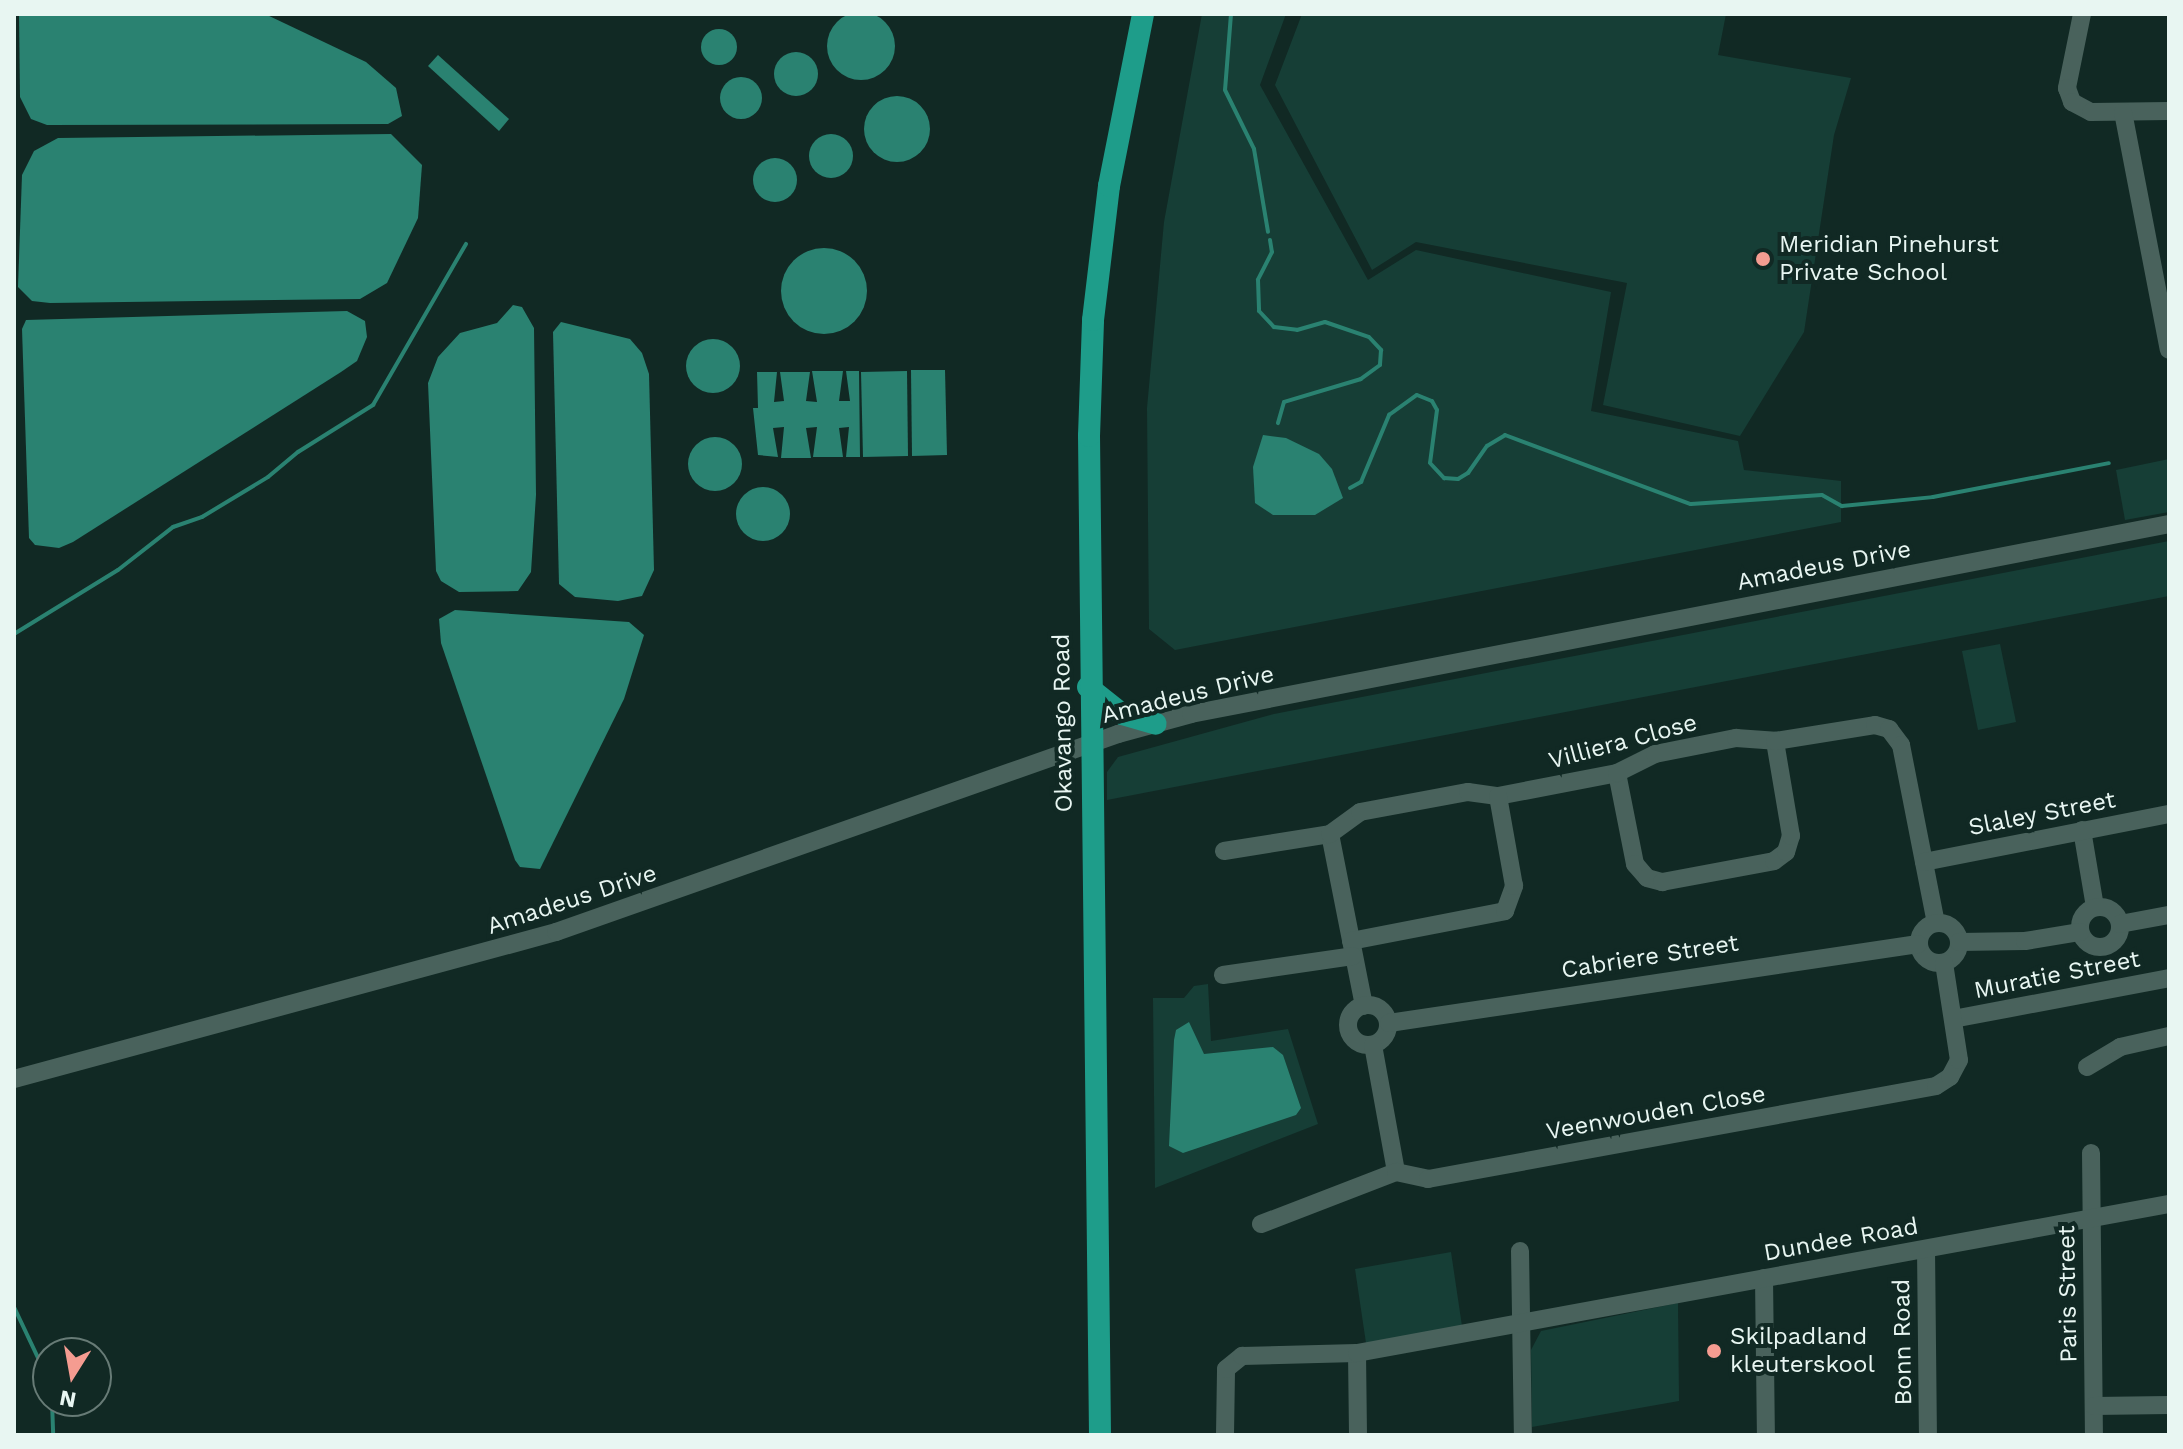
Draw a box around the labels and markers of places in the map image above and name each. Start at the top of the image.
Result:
place label: Meridian Pinehurst Private School [1779,231,1999,287]
marker: Meridian Pinehurst Private School [1754,250,1772,268]
place label: Skilpadland kleuterskool [1730,1323,1875,1379]
marker: Skilpadland kleuterskool [1705,1342,1723,1360]

